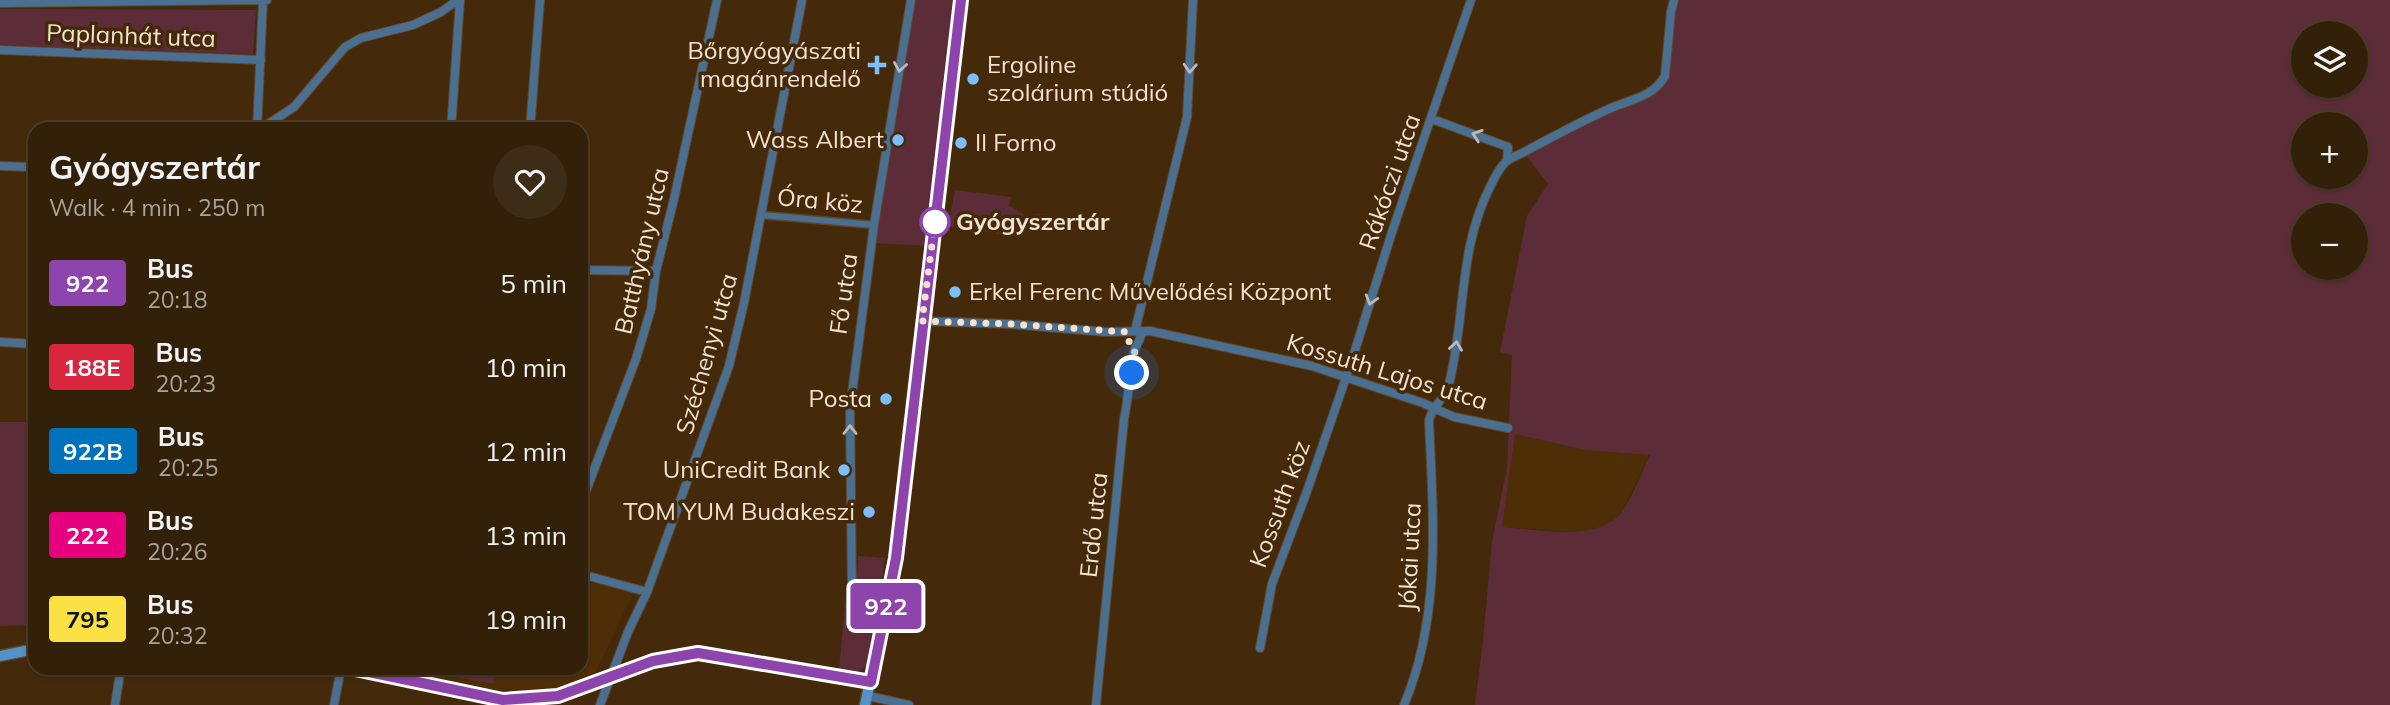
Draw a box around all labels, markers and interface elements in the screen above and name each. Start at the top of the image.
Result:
street label: Paplanhát utca [46,17,216,53]
map controls [2291,21,2368,280]
button: layers [2291,21,2368,98]
place label: Bőrgyógyászati magánrendelő [687,35,861,93]
place label: Ergoline szolárium stúdió [987,49,1168,107]
marker: Bőrgyógyászati magánrendelő [867,55,887,75]
one-way arrow [893,61,908,73]
one-way arrow [1182,63,1197,74]
marker: Ergoline szolárium stúdió [965,71,981,87]
street label: Rákóczi utca [1352,110,1426,253]
button: + [2291,112,2368,189]
place label: Wass Albert [746,124,884,154]
place label: Il Forno [975,127,1056,157]
one-way arrow [1471,129,1483,143]
marker: Wass Albert [890,132,906,148]
marker: Il Forno [953,135,969,151]
button: heart [493,145,567,219]
text: Gyógyszertár [49,146,260,187]
street label: Batthyány utca [607,165,675,337]
street label: Óra köz [776,181,864,219]
text: Walk · 4 min · 250 m [49,193,266,222]
button: − [2291,203,2368,280]
place label: Gyógyszertár [956,206,1110,236]
marker: Gyógyszertár [920,207,950,237]
text: Bus [147,252,193,285]
street label: Fő utca [822,252,864,336]
text: 5 min [500,267,567,300]
text: 922 [66,268,109,298]
street label: Széchenyi utca [669,270,743,438]
place label: Erkel Ferenc Művelődési Központ [969,276,1331,306]
marker: Erkel Ferenc Művelődési Központ [947,284,963,300]
text: 20:18 [147,285,207,314]
one-way arrow [1365,293,1379,306]
street label: Kossuth Lajos utca [1283,326,1491,416]
text: Bus [155,336,202,369]
one-way arrow [1449,340,1464,351]
text: 10 min [485,351,567,384]
text: 188E [63,352,120,382]
your location [1114,355,1149,390]
text: 20:23 [155,369,216,398]
place label: Posta [809,383,872,413]
marker: Posta [878,391,894,407]
text: Bus [158,420,204,453]
one-way arrow [842,424,858,435]
text: 12 min [485,435,567,468]
text: 922B [63,436,123,466]
street label: Kossuth köz [1242,436,1316,571]
text: 20:25 [158,453,218,482]
place label: UniCredit Bank [663,454,831,484]
marker: UniCredit Bank [836,462,852,478]
street label: Erdő utca [1073,471,1113,579]
place label: TOM YUM Budakeszi [623,496,855,526]
street label: Jókai utca [1391,502,1427,612]
text: Bus [147,504,193,537]
marker: TOM YUM Budakeszi [861,504,877,520]
text: 13 min [485,519,567,552]
text: 222 [66,520,109,550]
text: 20:26 [147,537,207,566]
line badge: 922 [846,583,926,629]
text: Bus [147,588,193,621]
text: 922 [864,591,908,621]
text: 19 min [485,603,567,636]
text: 795 [66,604,109,634]
text: 20:32 [147,621,207,650]

